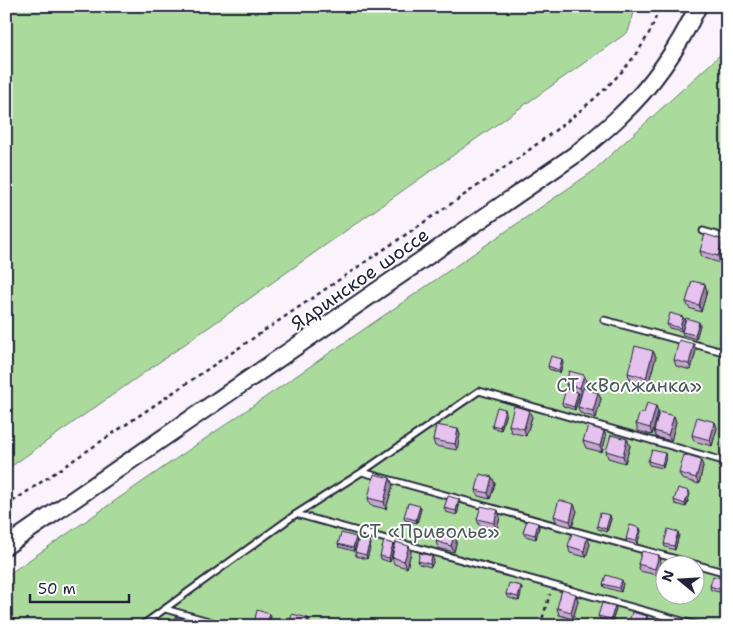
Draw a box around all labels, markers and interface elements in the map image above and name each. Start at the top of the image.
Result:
street label: Ядринское шоссе [286,222,434,336]
park label: СТ «Волжанка» [556,373,702,398]
park label: СТ «Приволье» [358,519,500,544]
north arrow [656,554,706,604]
text: N [657,568,678,584]
scale bar [30,572,129,604]
text: 50 m [38,579,76,599]

